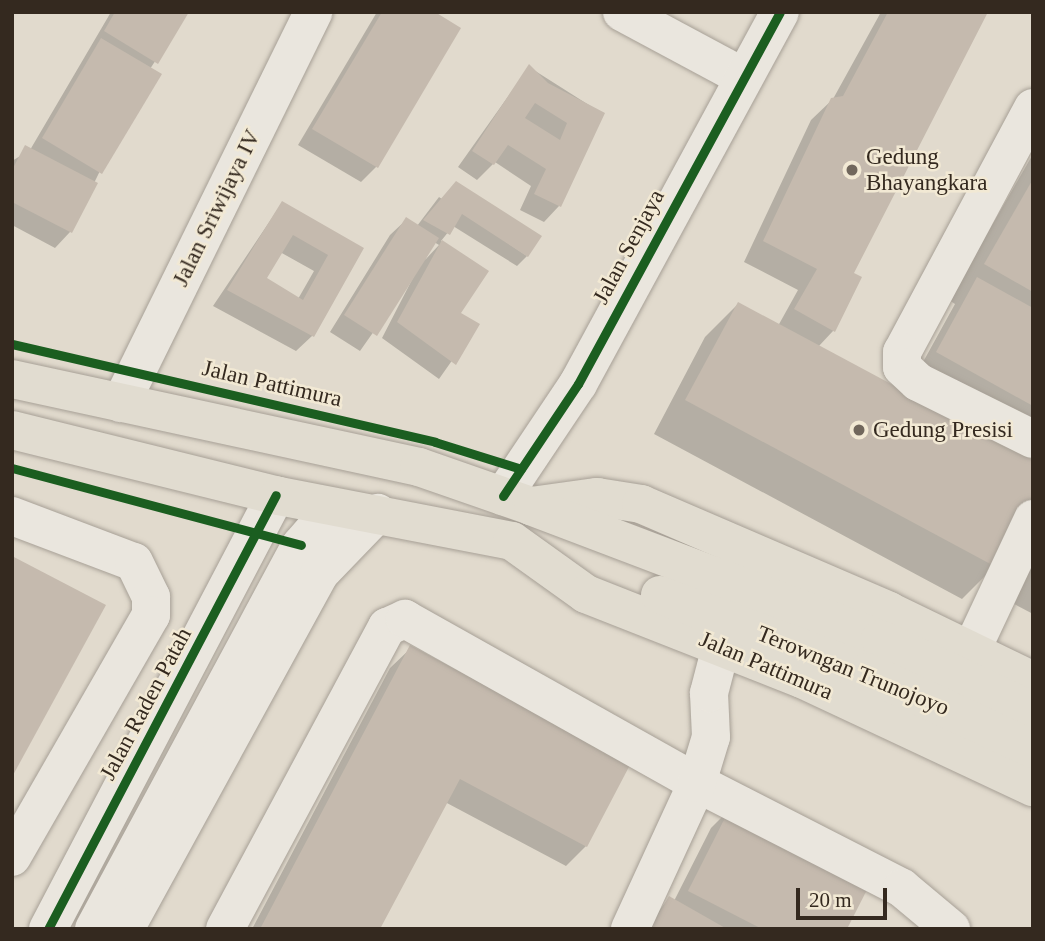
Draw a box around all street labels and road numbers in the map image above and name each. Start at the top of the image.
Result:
street label: Jalan Sriwijaya IV [167,125,267,291]
street label: Jalan Senjaya [587,185,671,309]
street label: Jalan Pattimura [200,355,344,413]
street label: Terowngan Trunojoyo [753,620,953,722]
street label: Jalan Raden Patah [94,623,198,785]
street label: Jalan Pattimura [695,625,837,707]

